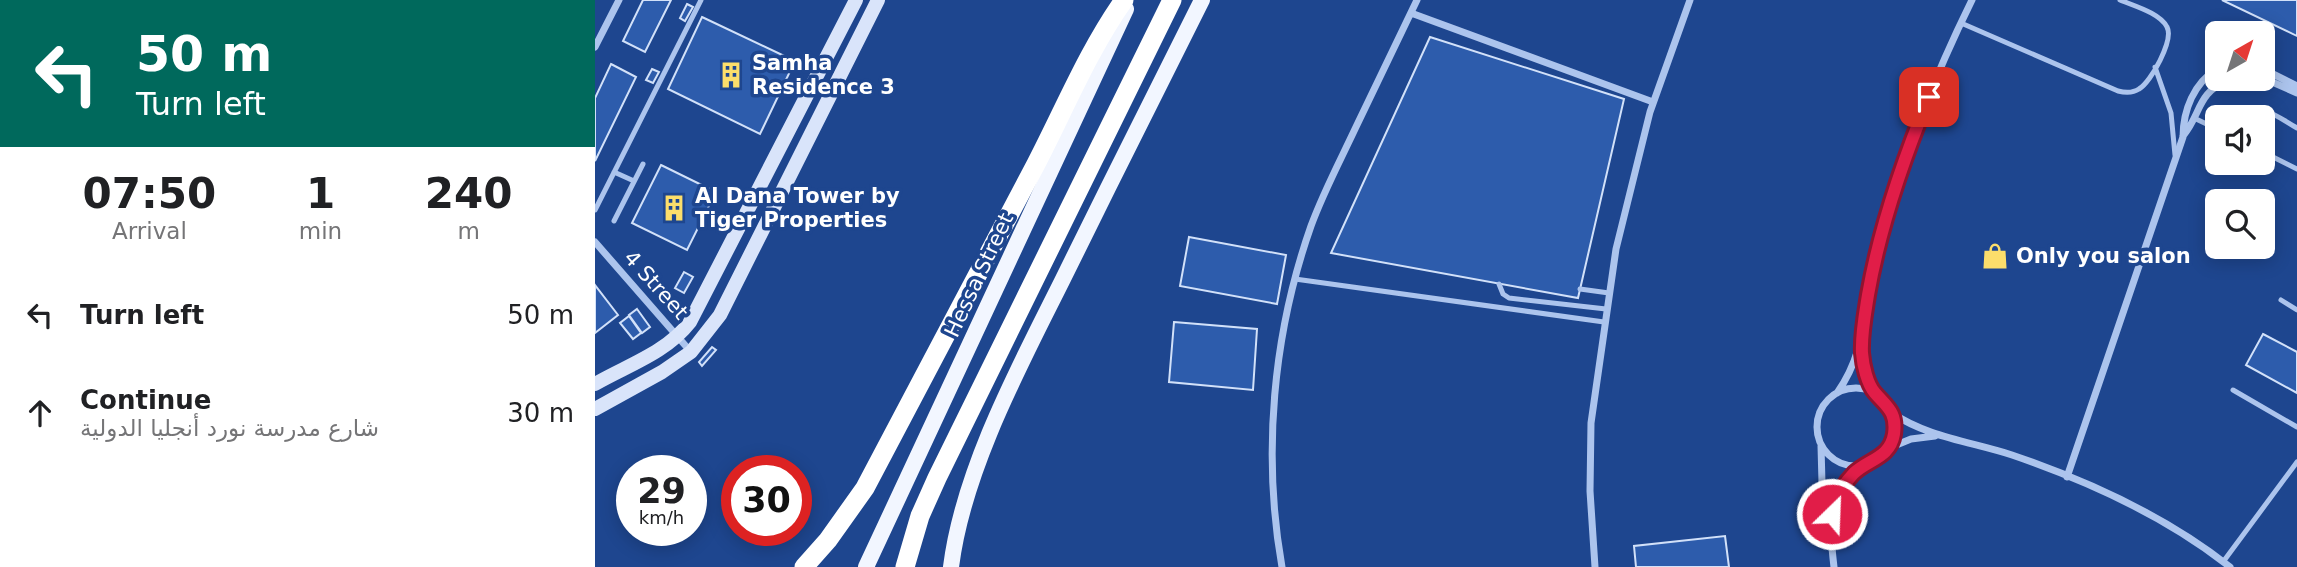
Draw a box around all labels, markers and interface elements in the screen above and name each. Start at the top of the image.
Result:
north arrow [2205,21,2275,91]
map controls [2205,21,2275,259]
text: 50 m [136,26,272,83]
icon: left [21,28,112,119]
place label: Samha Residence 3 [752,51,895,99]
building icon: Samha Residence 3 [716,60,746,90]
pin [1899,67,1959,127]
icon: arrive [1910,78,1948,116]
text: Turn left [136,85,266,123]
button: sound [2205,105,2275,175]
text: 07:50 [83,169,216,218]
text: 1 [306,169,335,218]
text: 240 [425,169,512,218]
place label: Al Dana Tower by Tiger Properties [695,184,900,232]
button: search [2205,189,2275,259]
building icon: Al Dana Tower by Tiger Properties [659,193,689,223]
street label: Hessa Street [940,209,1018,341]
text: Arrival [112,218,187,244]
text: min [299,218,342,244]
text: m [457,218,480,244]
shop icon: Only you salon [1980,241,2010,271]
place label: Only you salon [2016,244,2191,268]
street label: 4 Street [619,246,693,324]
icon: left [21,296,59,334]
text: Turn left [80,300,204,330]
text: 50 m [507,300,574,330]
text: Continue [80,385,211,415]
icon: ahead [21,394,59,432]
text: 30 m [507,398,574,428]
text: شارع مدرسة نورد أنجليا الدولية [80,415,379,441]
speed limit sign: 30 [721,455,812,546]
text: 29 [637,471,686,511]
position arrow [1795,477,1869,551]
text: km/h [639,507,684,528]

